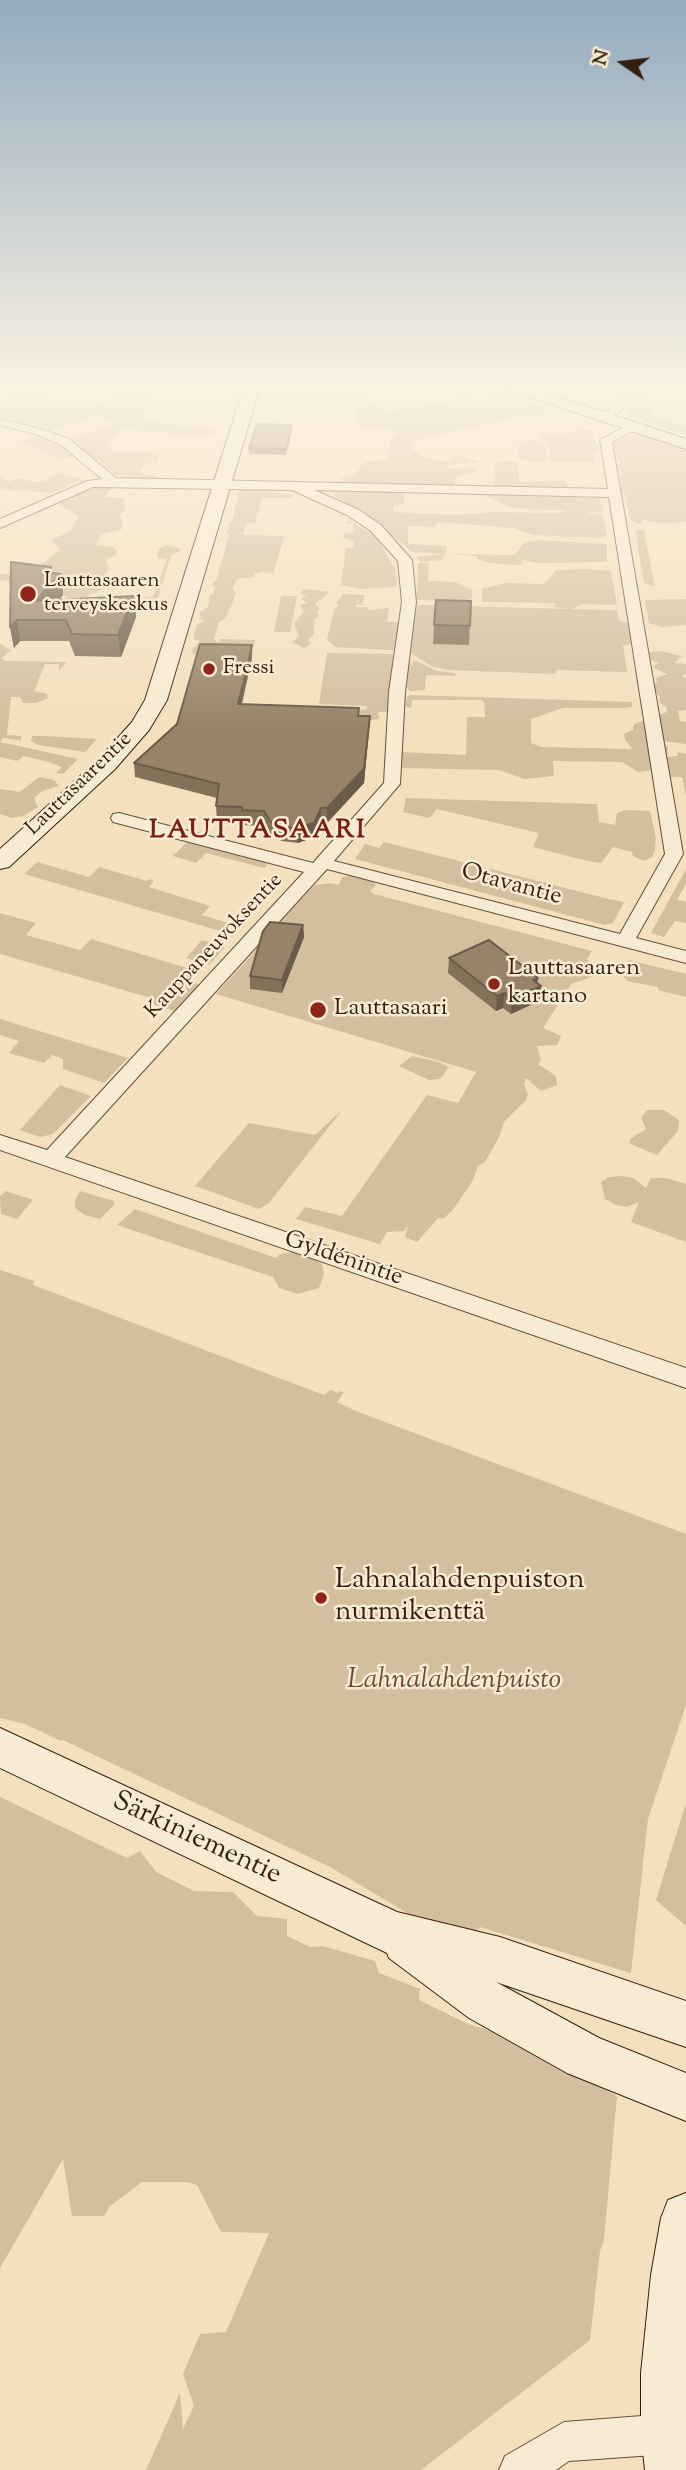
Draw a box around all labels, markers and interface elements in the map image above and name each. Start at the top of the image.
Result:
north arrow [588,28,658,98]
text: N [587,47,617,68]
place label: Lauttasaaren terveyskeskus [44,569,168,619]
marker: Lauttasaaren terveyskeskus [18,584,38,604]
place label: Fressi [223,656,274,682]
marker: Fressi [201,661,217,677]
street label: Lauttasaarentie [22,728,138,842]
district label: LAUTTASAARI [151,817,365,849]
street label: Otavantie [458,859,564,913]
street label: Kauppaneuvoksentie [141,869,289,1025]
place label: Lauttasaaren kartano [508,956,640,1012]
marker: Lauttasaaren kartano [486,976,502,992]
place label: Lauttasaari [334,996,448,1024]
marker: Lauttasaari [308,1000,328,1020]
street label: Gyldénintie [280,1226,406,1294]
place label: Lahnalahdenpuiston nurmikenttä [335,1565,584,1631]
marker: Lahnalahdenpuiston nurmikenttä [313,1590,329,1606]
park label: Lahnalahdenpuisto [347,1665,561,1699]
street label: Särkiniementie [106,1786,286,1894]

